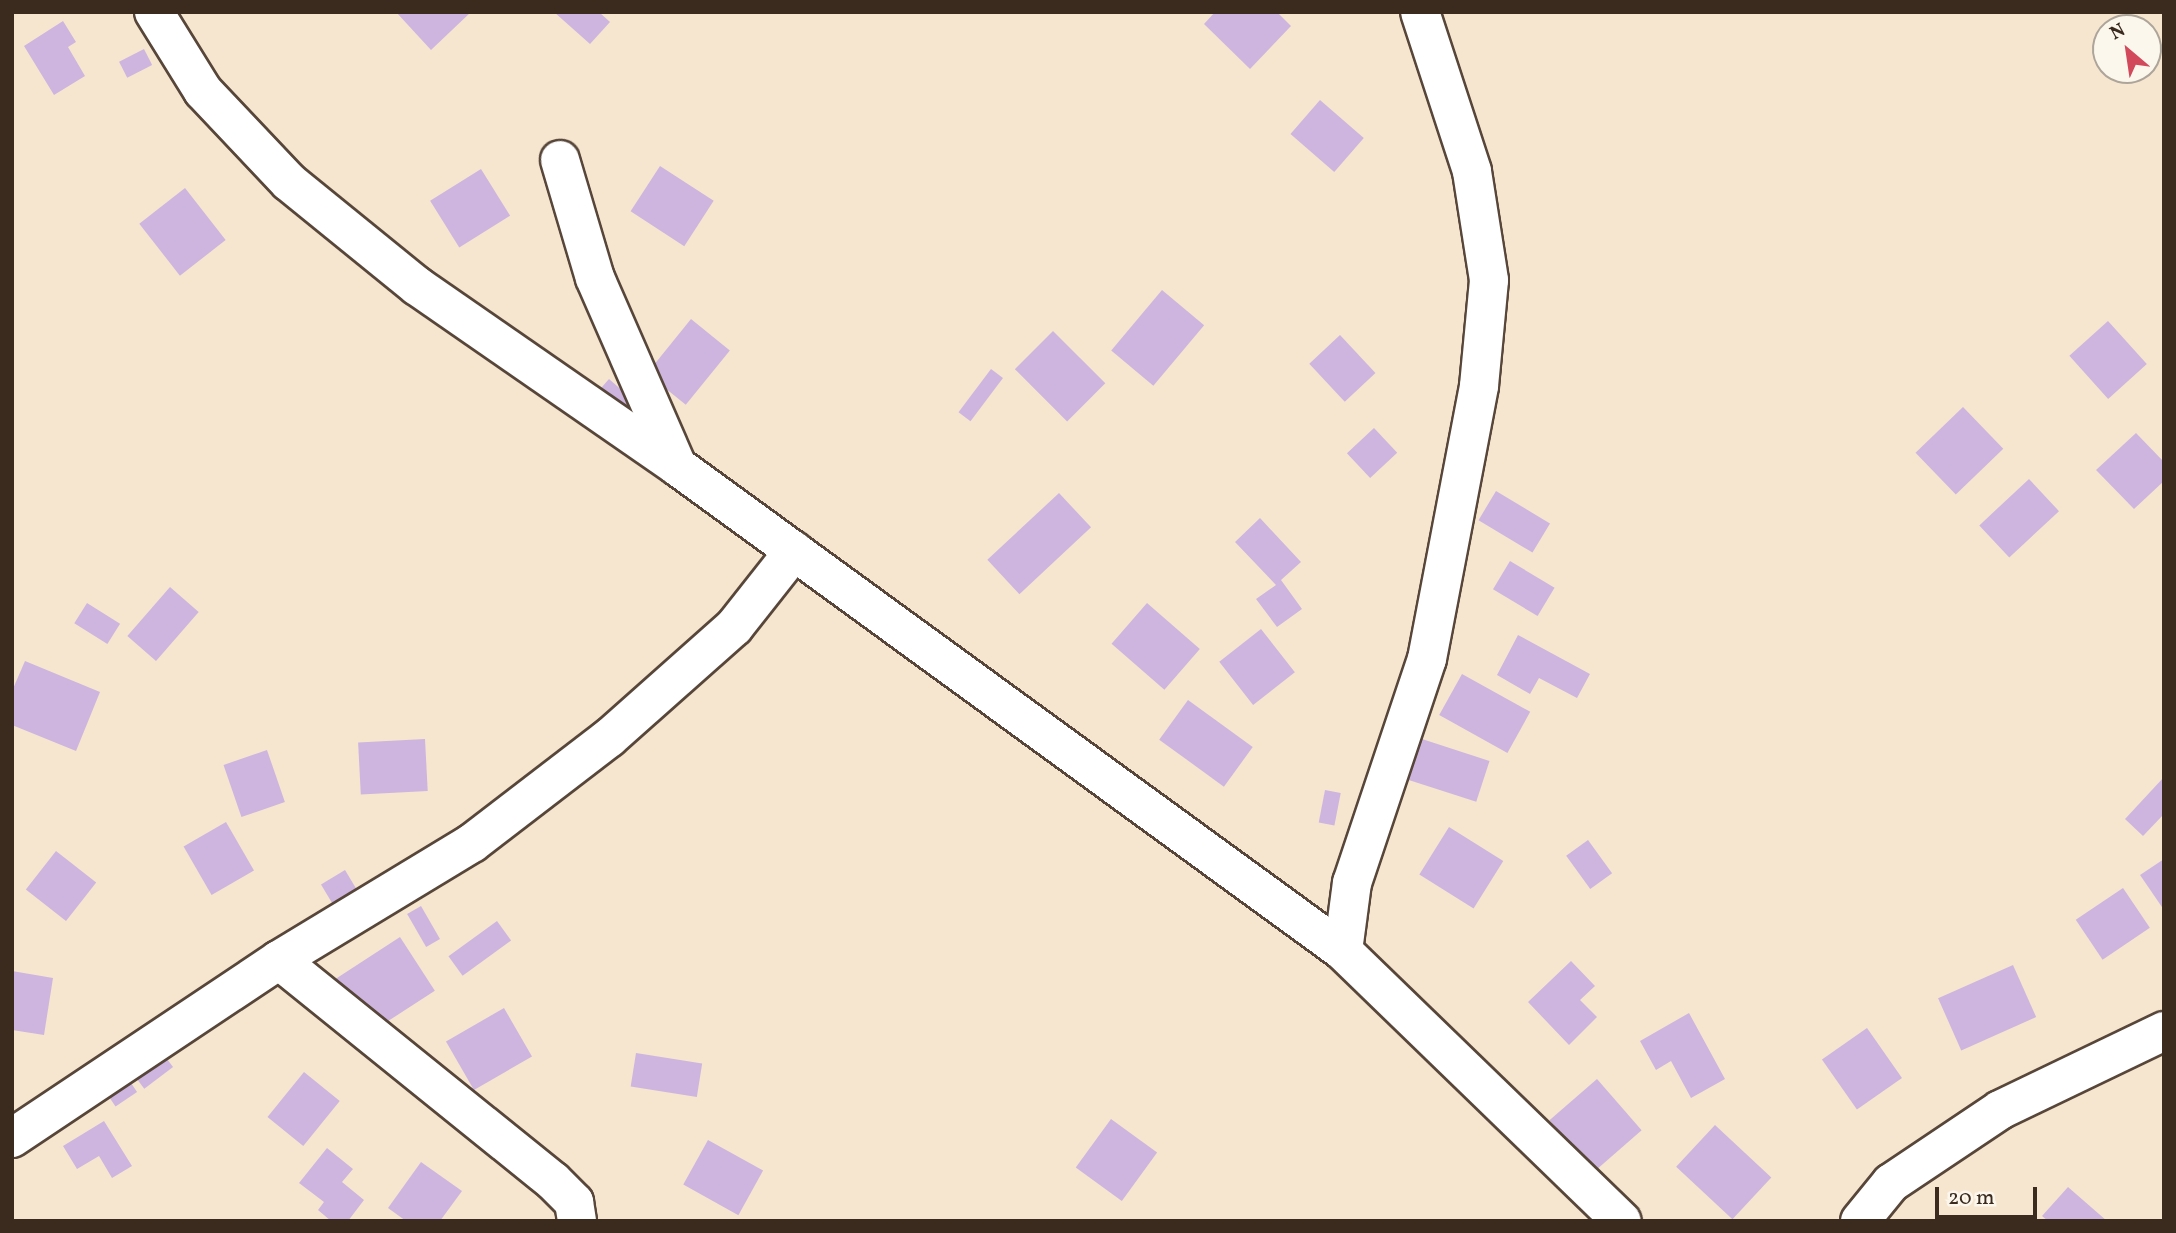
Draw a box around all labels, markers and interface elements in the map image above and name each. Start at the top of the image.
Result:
north arrow [2092,14,2162,84]
text: N [2105,18,2130,47]
scale bar [1938,1174,2039,1218]
text: 20 m [1948,1184,1994,1213]

